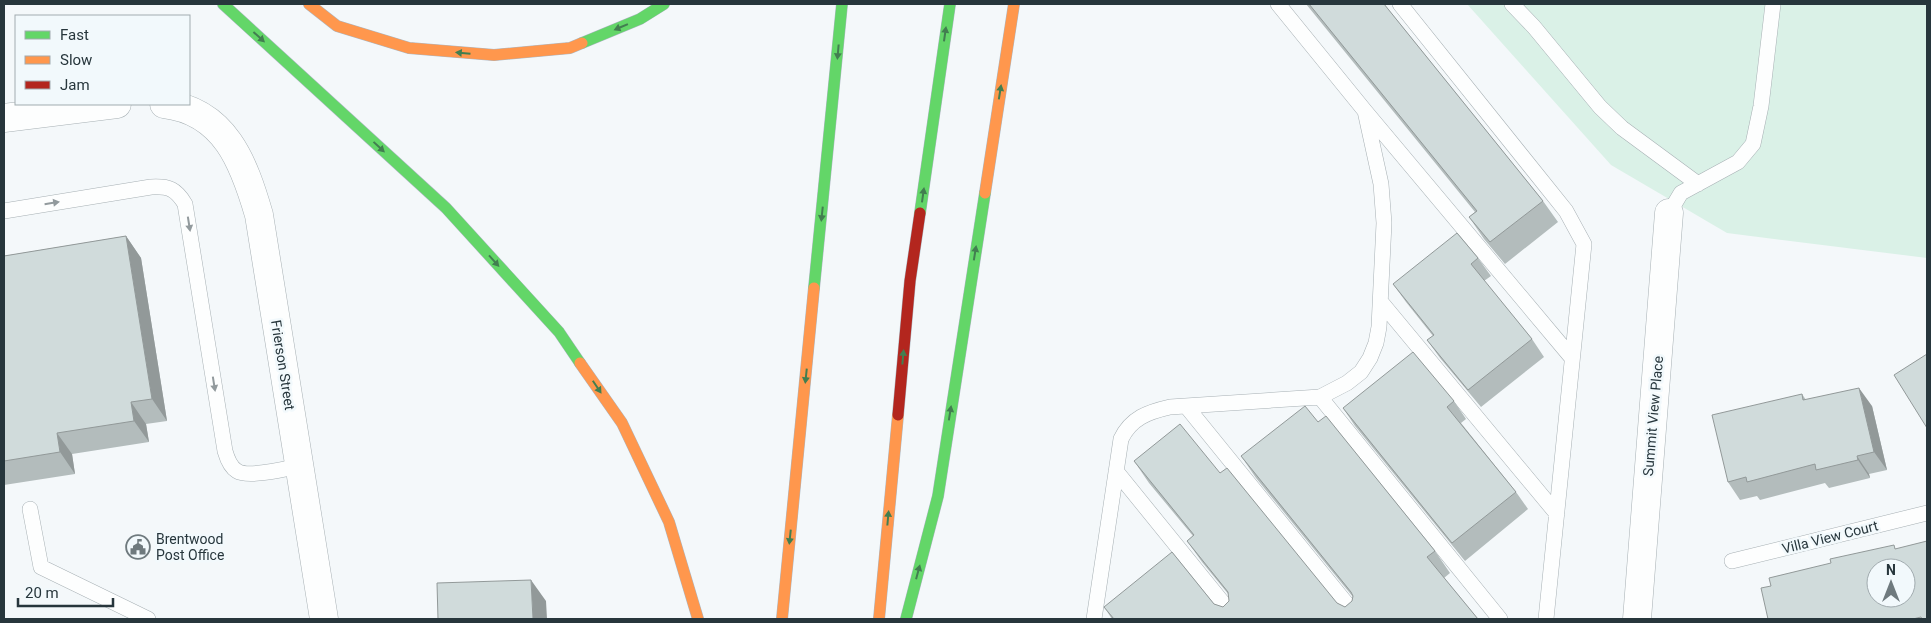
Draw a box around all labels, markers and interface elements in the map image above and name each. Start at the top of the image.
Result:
legend [15,15,190,105]
one-way arrow [613,23,628,31]
text: Fast [60,26,89,44]
one-way arrow [942,26,950,42]
one-way arrow [253,31,265,43]
one-way arrow [834,45,842,61]
one-way arrow [455,48,471,56]
text: Slow [60,51,92,69]
text: Jam [60,76,90,94]
one-way arrow [997,84,1005,100]
one-way arrow [373,141,385,153]
one-way arrow [919,187,927,203]
one-way arrow [44,199,60,207]
one-way arrow [818,206,826,222]
one-way arrow [185,216,193,232]
one-way arrow [972,244,980,260]
one-way arrow [488,255,500,267]
street label: Frierson Street [268,319,298,412]
one-way arrow [900,348,908,364]
street label: Summit View Place [1640,355,1666,477]
one-way arrow [802,368,810,384]
one-way arrow [210,377,218,393]
one-way arrow [592,380,602,393]
one-way arrow [947,405,955,421]
one-way arrow [885,510,893,526]
street label: Villa View Court [1780,517,1880,557]
one-way arrow [786,530,794,546]
place label: Brentwood Post Office [156,531,224,563]
public building icon: Brentwood Post Office [125,534,151,560]
north arrow [1866,558,1916,608]
text: N [1886,562,1896,578]
one-way arrow [914,565,922,580]
scale bar [18,576,112,608]
text: 20 m [25,584,59,602]

